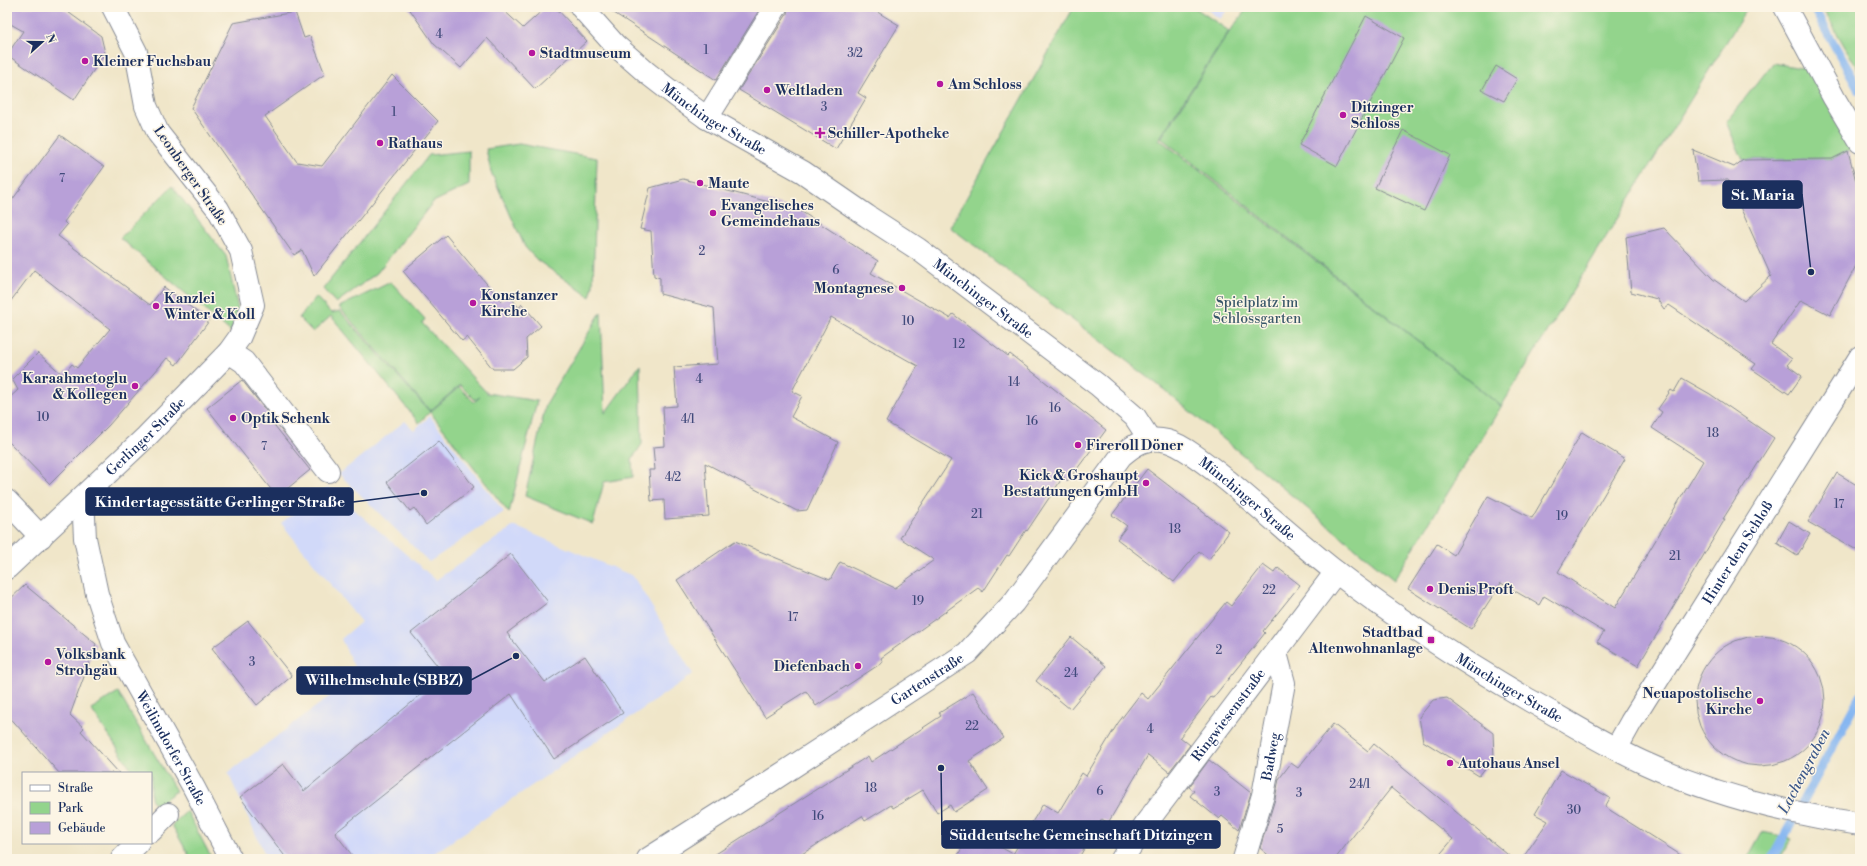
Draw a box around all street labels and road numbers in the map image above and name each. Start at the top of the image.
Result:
street label: Münchinger Straße [657,79,769,160]
street label: Leonberger Straße [149,122,231,229]
street label: Münchinger Straße [929,255,1037,343]
street label: Gerlinger Straße [102,394,190,480]
street label: Münchinger Straße [1195,453,1299,545]
street label: Hinter dem Schloß [1699,498,1777,608]
street label: Gartenstraße [888,650,967,710]
street label: Münchinger Straße [1452,650,1566,727]
street label: Ringwiesenstraße [1188,665,1270,766]
street label: Weilimdorfer Straße [131,687,210,809]
street label: Badweg [1258,730,1285,783]

